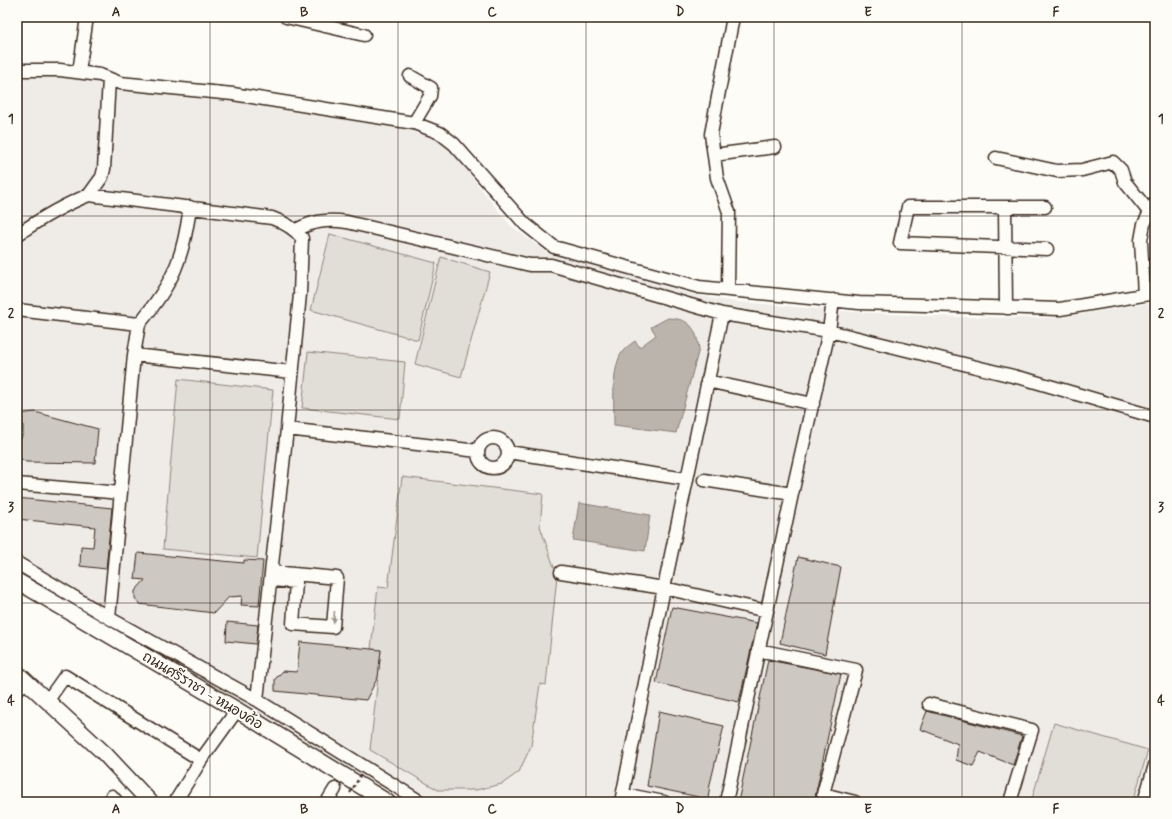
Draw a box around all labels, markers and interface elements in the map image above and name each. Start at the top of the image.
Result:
text: A [112,4,120,21]
text: B [300,4,309,21]
text: C [487,4,497,21]
text: D [676,4,685,21]
text: E [864,4,872,21]
text: F [1053,4,1060,21]
text: 1 [8,111,14,128]
text: 1 [1158,111,1164,128]
text: 2 [8,305,15,322]
text: 2 [1158,305,1165,322]
text: 3 [8,499,14,516]
text: 3 [1158,499,1164,516]
one-way arrow [330,611,337,623]
street label: ถนนศรีราชา - หนองค้อ [139,648,266,734]
text: 4 [7,693,15,710]
text: 4 [1157,693,1165,710]
text: A [112,801,120,818]
text: B [300,801,309,818]
text: C [487,801,497,818]
text: D [676,801,685,818]
text: E [864,801,872,818]
text: F [1053,801,1060,818]

